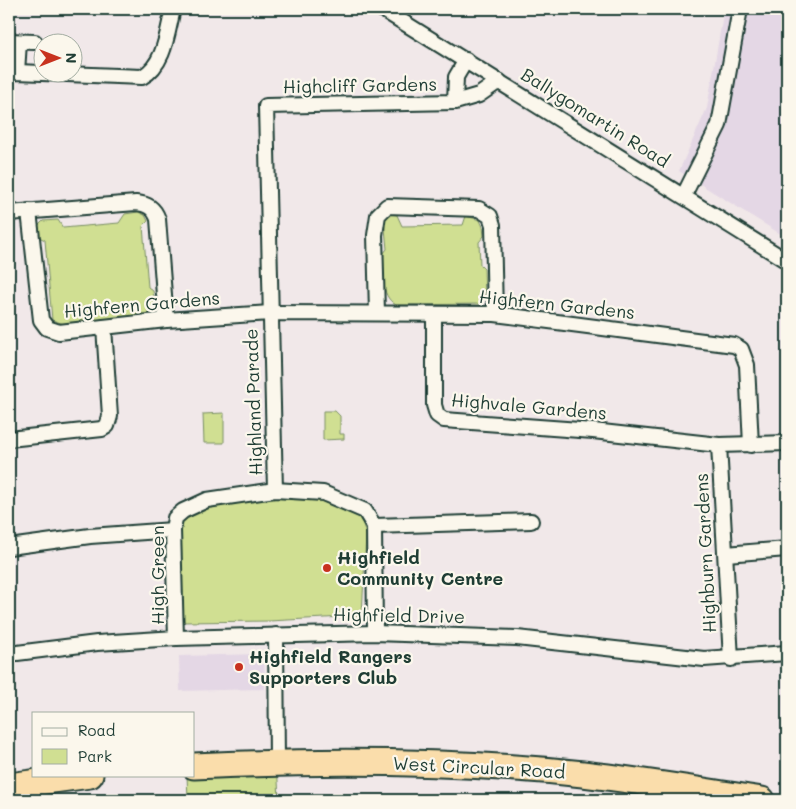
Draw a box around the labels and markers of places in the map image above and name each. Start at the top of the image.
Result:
place label: Highfield Community Centre [337,545,504,590]
marker: Highfield Community Centre [321,562,333,574]
place label: Highfield Rangers Supporters Club [249,644,412,689]
marker: Highfield Rangers Supporters Club [233,661,245,673]

